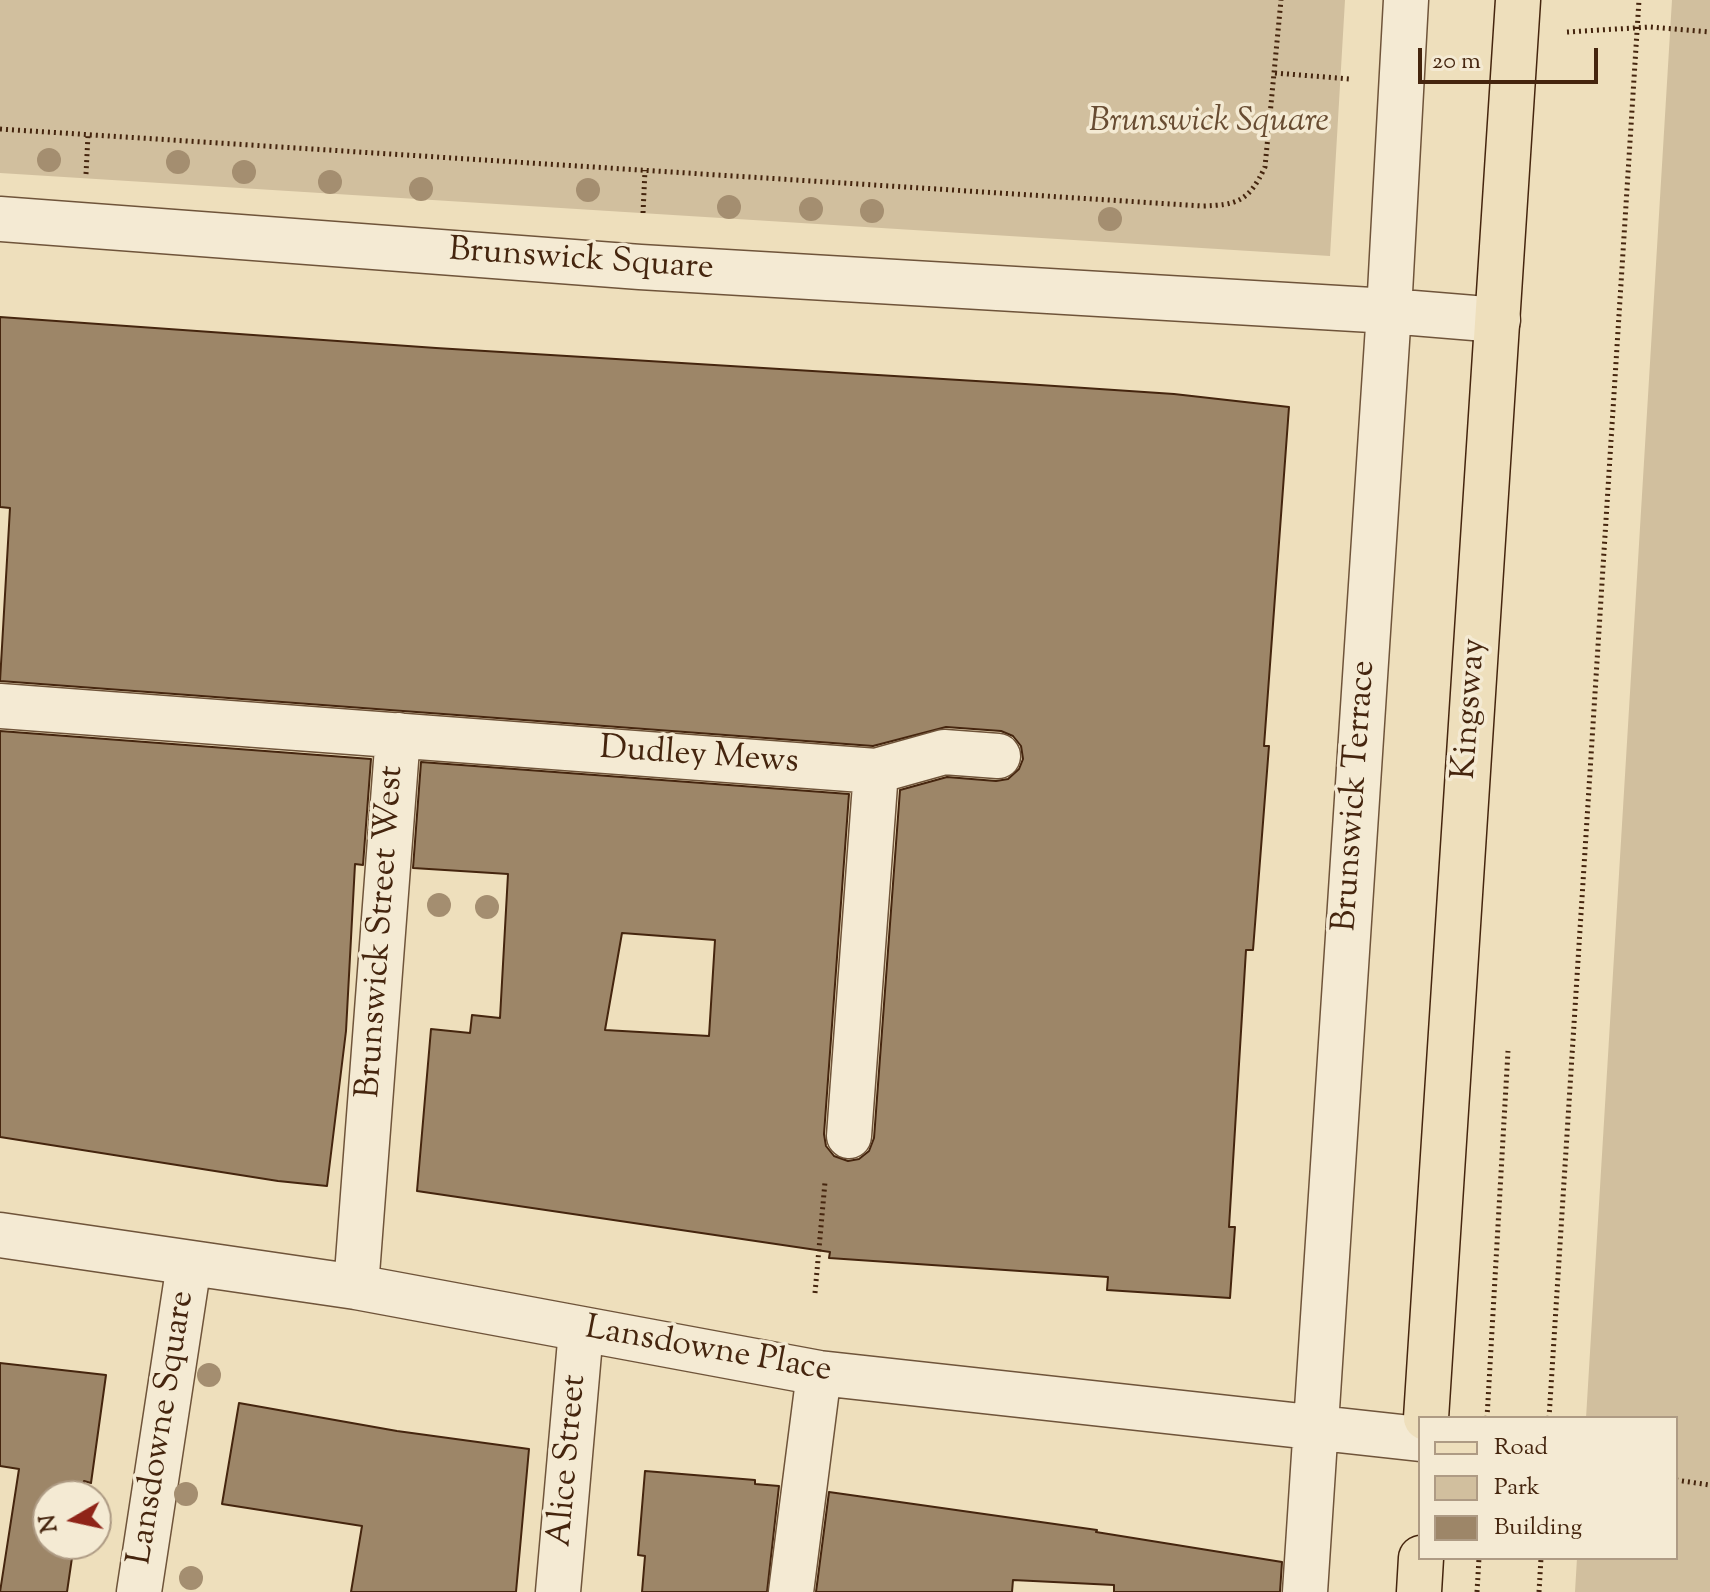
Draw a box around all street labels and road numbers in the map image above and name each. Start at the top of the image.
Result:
street label: Brunswick Square [447,232,715,292]
street label: Kingsway [1447,637,1497,781]
street label: Brunswick Terrace [1327,659,1387,933]
street label: Dudley Mews [598,731,800,785]
street label: Brunswick Street West [351,764,415,1100]
street label: Lansdowne Square [122,1288,206,1568]
street label: Lansdowne Place [582,1310,834,1394]
street label: Alice Street [542,1373,598,1549]

